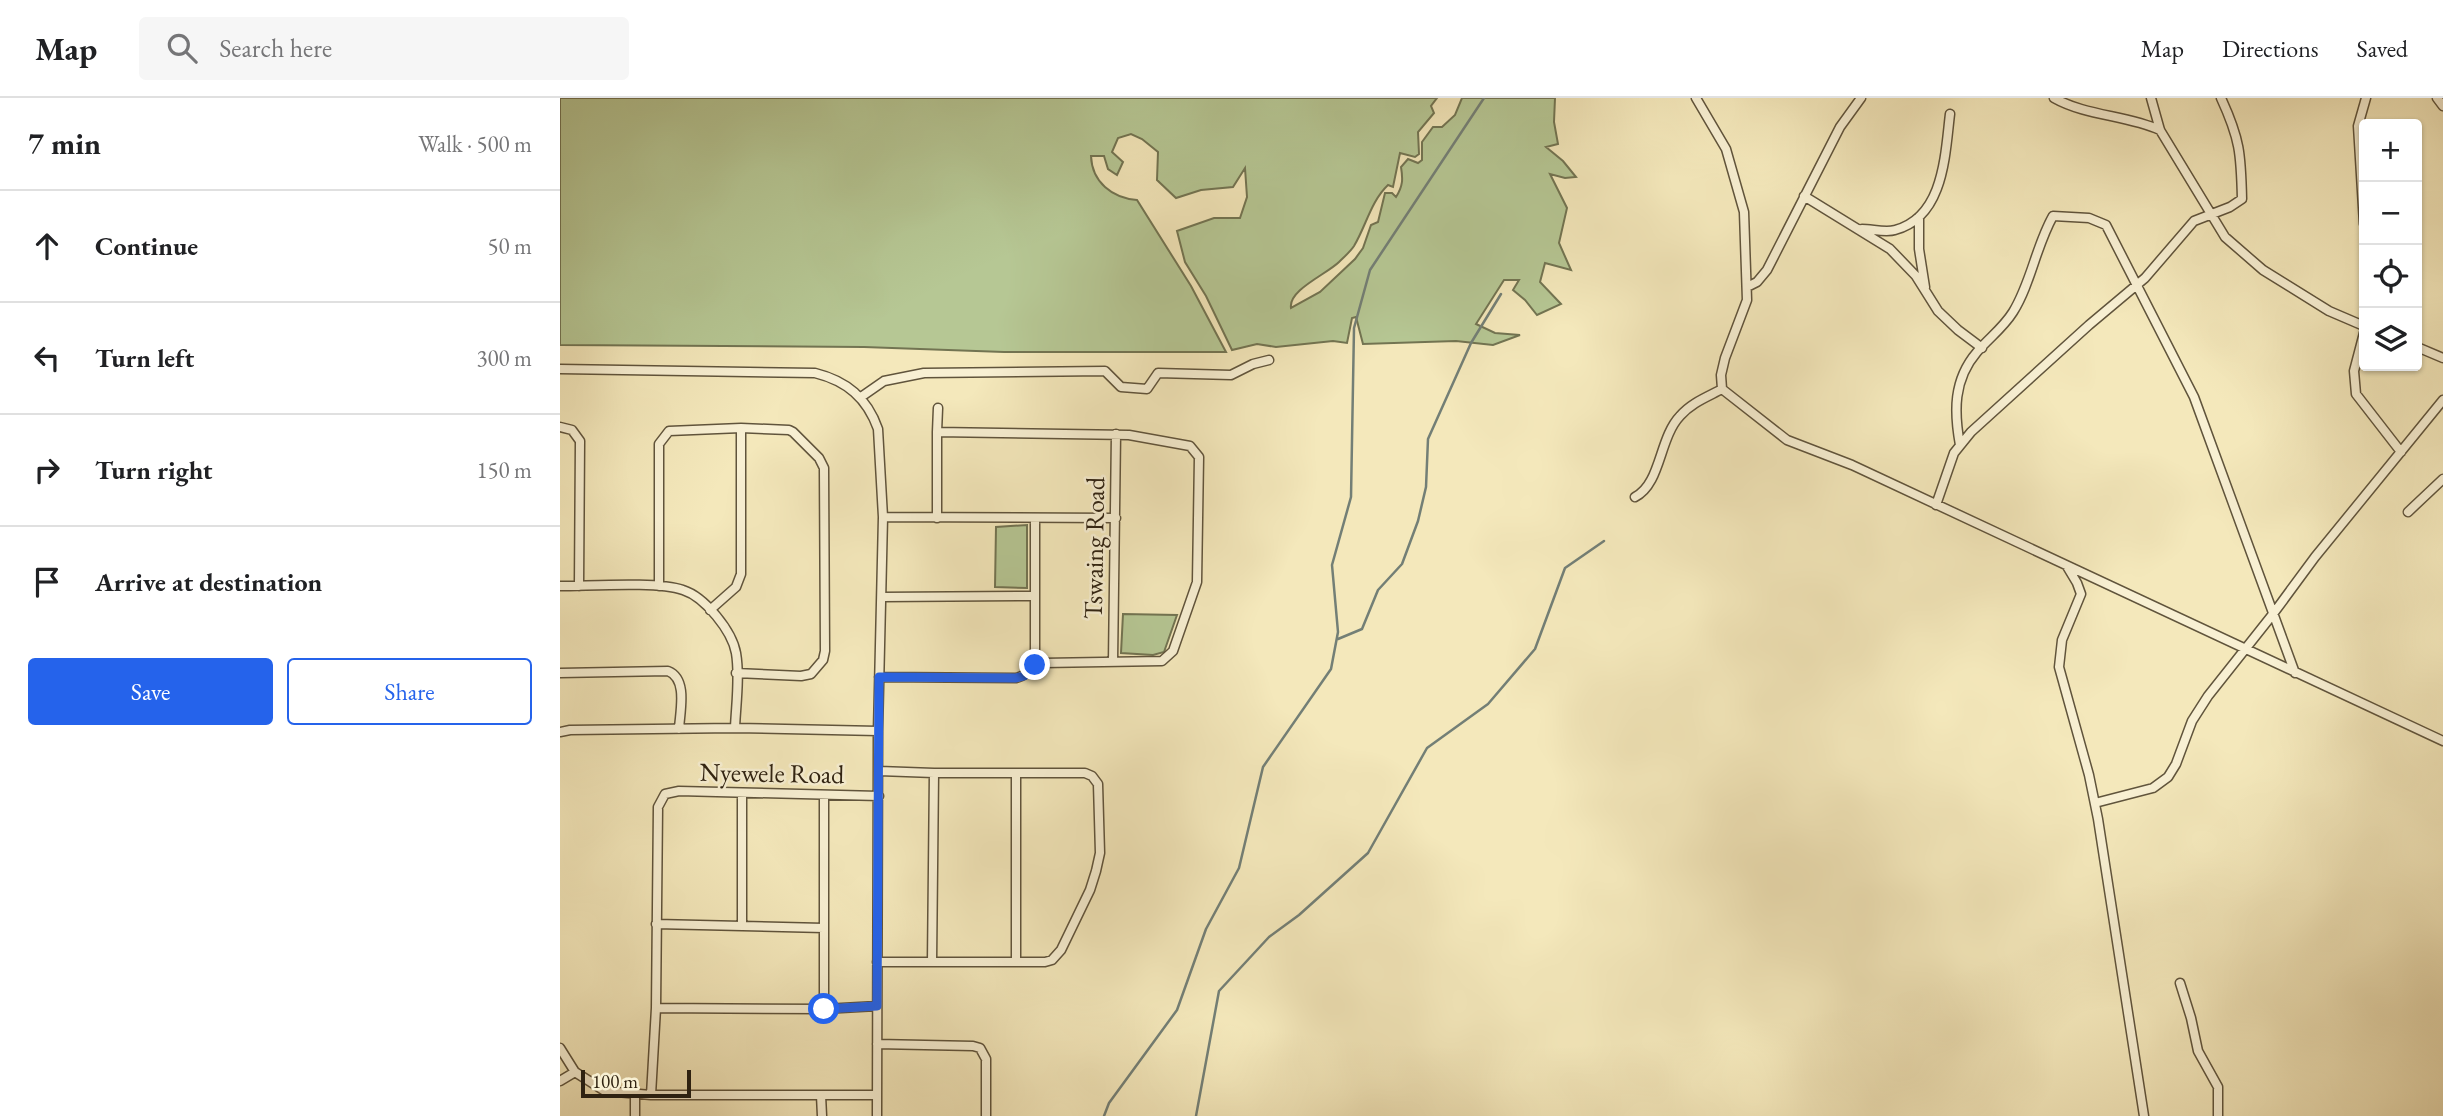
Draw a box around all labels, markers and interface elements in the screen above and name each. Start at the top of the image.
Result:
search box [139,17,629,80]
text: Map [35,27,97,70]
icon: search [163,29,201,67]
text: Search here [219,31,332,65]
text: Map [2141,33,2184,64]
text: Directions [2222,33,2319,64]
text: Saved [2357,33,2408,64]
map controls [2359,119,2422,371]
button: + [2359,119,2422,182]
text: 7 min [28,124,101,163]
text: Walk · 500 m [418,129,532,159]
button: − [2359,182,2422,245]
icon: ahead [28,227,66,265]
text: Continue [95,229,198,263]
text: 50 m [487,231,532,261]
button: locate [2359,245,2422,308]
button: layers [2359,308,2422,371]
icon: left [28,339,66,377]
text: Turn left [95,341,194,375]
text: 300 m [476,343,532,373]
icon: right [28,451,66,489]
text: Turn right [95,453,213,487]
text: 150 m [476,455,532,485]
street label: Tswaing Road [1076,476,1112,619]
icon: arrive [28,563,66,601]
text: Arrive at destination [95,565,322,599]
route end [1019,649,1050,680]
button: Save [28,658,273,725]
button: Share [287,658,532,725]
street label: Nyewele Road [699,755,846,791]
route start [808,993,839,1024]
scale bar [581,1067,691,1099]
text: 100 m [592,1069,638,1094]

